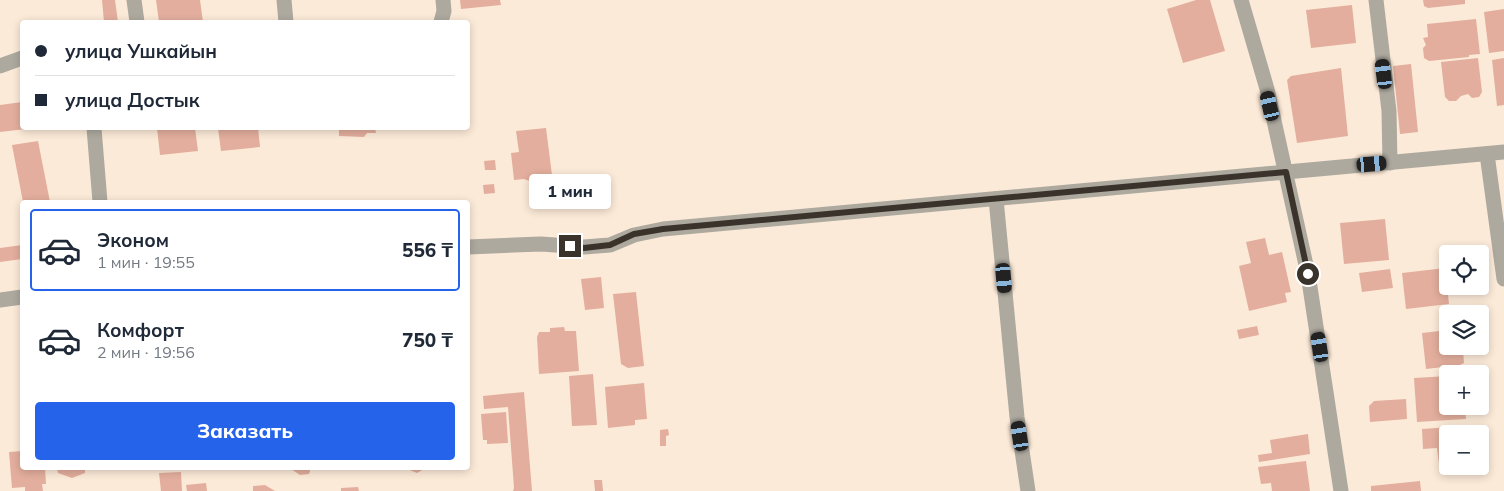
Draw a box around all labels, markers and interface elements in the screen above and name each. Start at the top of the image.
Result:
text: улица Ушкайын [65,39,217,63]
car [1374,58,1393,90]
text: улица Достык [65,88,200,112]
car [1259,90,1280,122]
car [1356,155,1387,173]
callout: 1 мин [529,174,611,208]
text: 1 мин [547,181,593,201]
icon: car [37,228,82,273]
text: Эконом [97,228,169,252]
route end [559,235,581,257]
text: 556 ₸ [402,238,453,262]
map controls [1439,245,1489,475]
button: locate [1439,245,1489,295]
text: 1 мин · 19:55 [97,252,195,272]
car [995,262,1012,294]
route start [1297,263,1319,285]
button: layers [1439,305,1489,355]
icon: car [37,318,82,363]
text: Комфорт [97,318,184,342]
text: 750 ₸ [402,328,453,352]
car [1310,331,1329,363]
text: 2 мин · 19:56 [97,342,195,362]
button: + [1439,365,1489,415]
button: Заказать [35,402,455,460]
car [1010,420,1029,452]
button: − [1439,425,1489,475]

